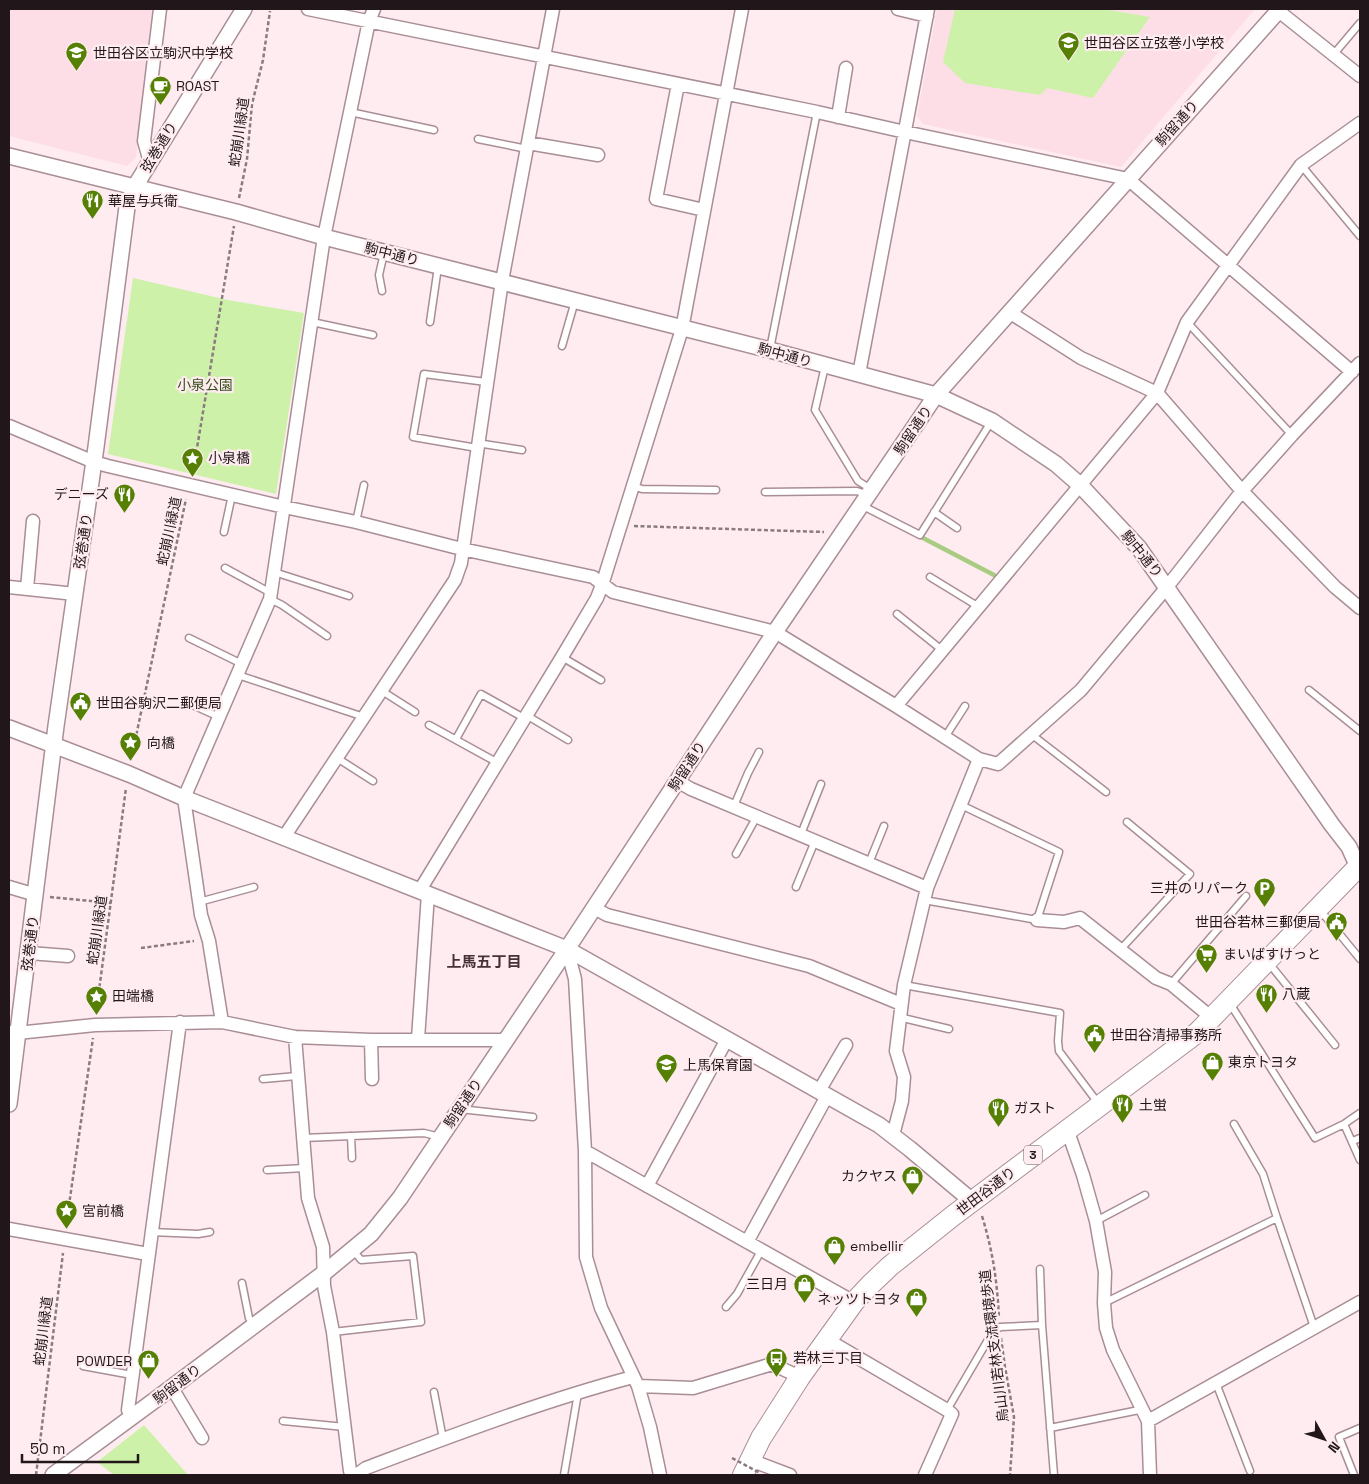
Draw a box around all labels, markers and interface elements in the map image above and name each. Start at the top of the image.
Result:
school or university icon: 世田谷区立弦巻小学校 [1056,31,1080,62]
place label: 世田谷区立弦巻小学校 [1084,34,1224,52]
school or university icon: 世田谷区立駒沢中学校 [65,41,89,72]
place label: 世田谷区立駒沢中学校 [93,44,233,62]
cafe icon: ROAST [148,74,172,105]
place label: ROAST [176,77,219,95]
street label: 蛇崩川緑道 [225,96,253,168]
street label: 駒留通り [1152,96,1202,150]
street label: 弦巻通り [137,118,181,176]
restaurant icon: 華屋与兵衛 [80,189,104,220]
place label: 華屋与兵衛 [108,192,178,210]
street label: 駒中通り [363,238,421,270]
street label: 駒中通り [756,339,814,371]
park label: 小泉公園 [177,376,233,394]
street label: 駒留通り [890,402,936,458]
place icon: 小泉橋 [180,446,204,477]
place label: 小泉橋 [208,449,250,467]
restaurant icon: デニーズ [113,482,137,513]
place label: デニーズ [54,485,109,503]
street label: 蛇崩川緑道 [153,495,185,567]
street label: 弦巻通り [70,512,96,570]
street label: 駒中通り [1117,527,1167,581]
public building icon: 世田谷駒沢二郵便局 [68,691,92,722]
place label: 世田谷駒沢二郵便局 [96,694,222,712]
place icon: 向橋 [119,731,143,762]
place label: 向橋 [147,734,175,752]
street label: 駒留通り [664,738,710,794]
parking icon: 三井のリパーク [1252,876,1276,907]
place label: 三井のリパーク [1150,879,1248,897]
street label: 蛇崩川緑道 [83,894,111,966]
public building icon: 世田谷若林三郵便局 [1325,910,1349,941]
place label: 世田谷若林三郵便局 [1195,913,1321,931]
street label: 弦巻通り [18,914,42,972]
supermarket icon: まいばすけっと [1195,942,1219,973]
place label: まいばすけっと [1223,945,1321,963]
district label: 上馬五丁目 [446,952,522,971]
restaurant icon: 八蔵 [1254,982,1278,1013]
place icon: 田端橋 [84,984,108,1015]
place label: 八蔵 [1282,985,1310,1003]
place label: 田端橋 [112,987,154,1005]
public building icon: 世田谷清掃事務所 [1082,1023,1106,1054]
place label: 世田谷清掃事務所 [1110,1026,1222,1044]
shop icon: 東京トヨタ [1200,1050,1224,1081]
school or university icon: 上馬保育園 [655,1053,679,1084]
place label: 東京トヨタ [1228,1053,1298,1071]
place label: 上馬保育園 [683,1056,753,1074]
street label: 駒留通り [440,1075,486,1131]
restaurant icon: 土蛍 [1111,1093,1135,1124]
restaurant icon: ガスト [986,1096,1010,1127]
place label: 土蛍 [1139,1096,1167,1114]
place label: ガスト [1014,1099,1056,1117]
road number: 3 [1024,1146,1042,1164]
street label: 世田谷通り [953,1163,1019,1219]
shop icon: カクヤス [901,1164,925,1195]
place label: カクヤス [841,1167,897,1185]
place icon: 宮前橋 [54,1199,78,1230]
place label: 宮前橋 [82,1202,124,1220]
shop icon: embellir [822,1234,846,1265]
place label: embellir [850,1237,903,1255]
street label: 烏山川若林支流環境歩道 [976,1268,1012,1424]
shop icon: 三日月 [792,1272,816,1303]
place label: 三日月 [746,1275,788,1293]
shop icon: ネッツトヨタ [905,1287,929,1318]
place label: ネッツトヨタ [817,1290,901,1308]
street label: 蛇崩川緑道 [30,1295,56,1367]
bus stop icon: 若林三丁目 [765,1346,789,1377]
shop icon: POWDER [136,1349,160,1380]
place label: 若林三丁目 [793,1349,863,1367]
place label: POWDER [76,1352,132,1370]
street label: 駒留通り [149,1360,205,1408]
north arrow [1299,1414,1349,1464]
scale bar [22,1432,139,1464]
text: N [1324,1438,1344,1457]
text: 50 m [30,1439,65,1458]

